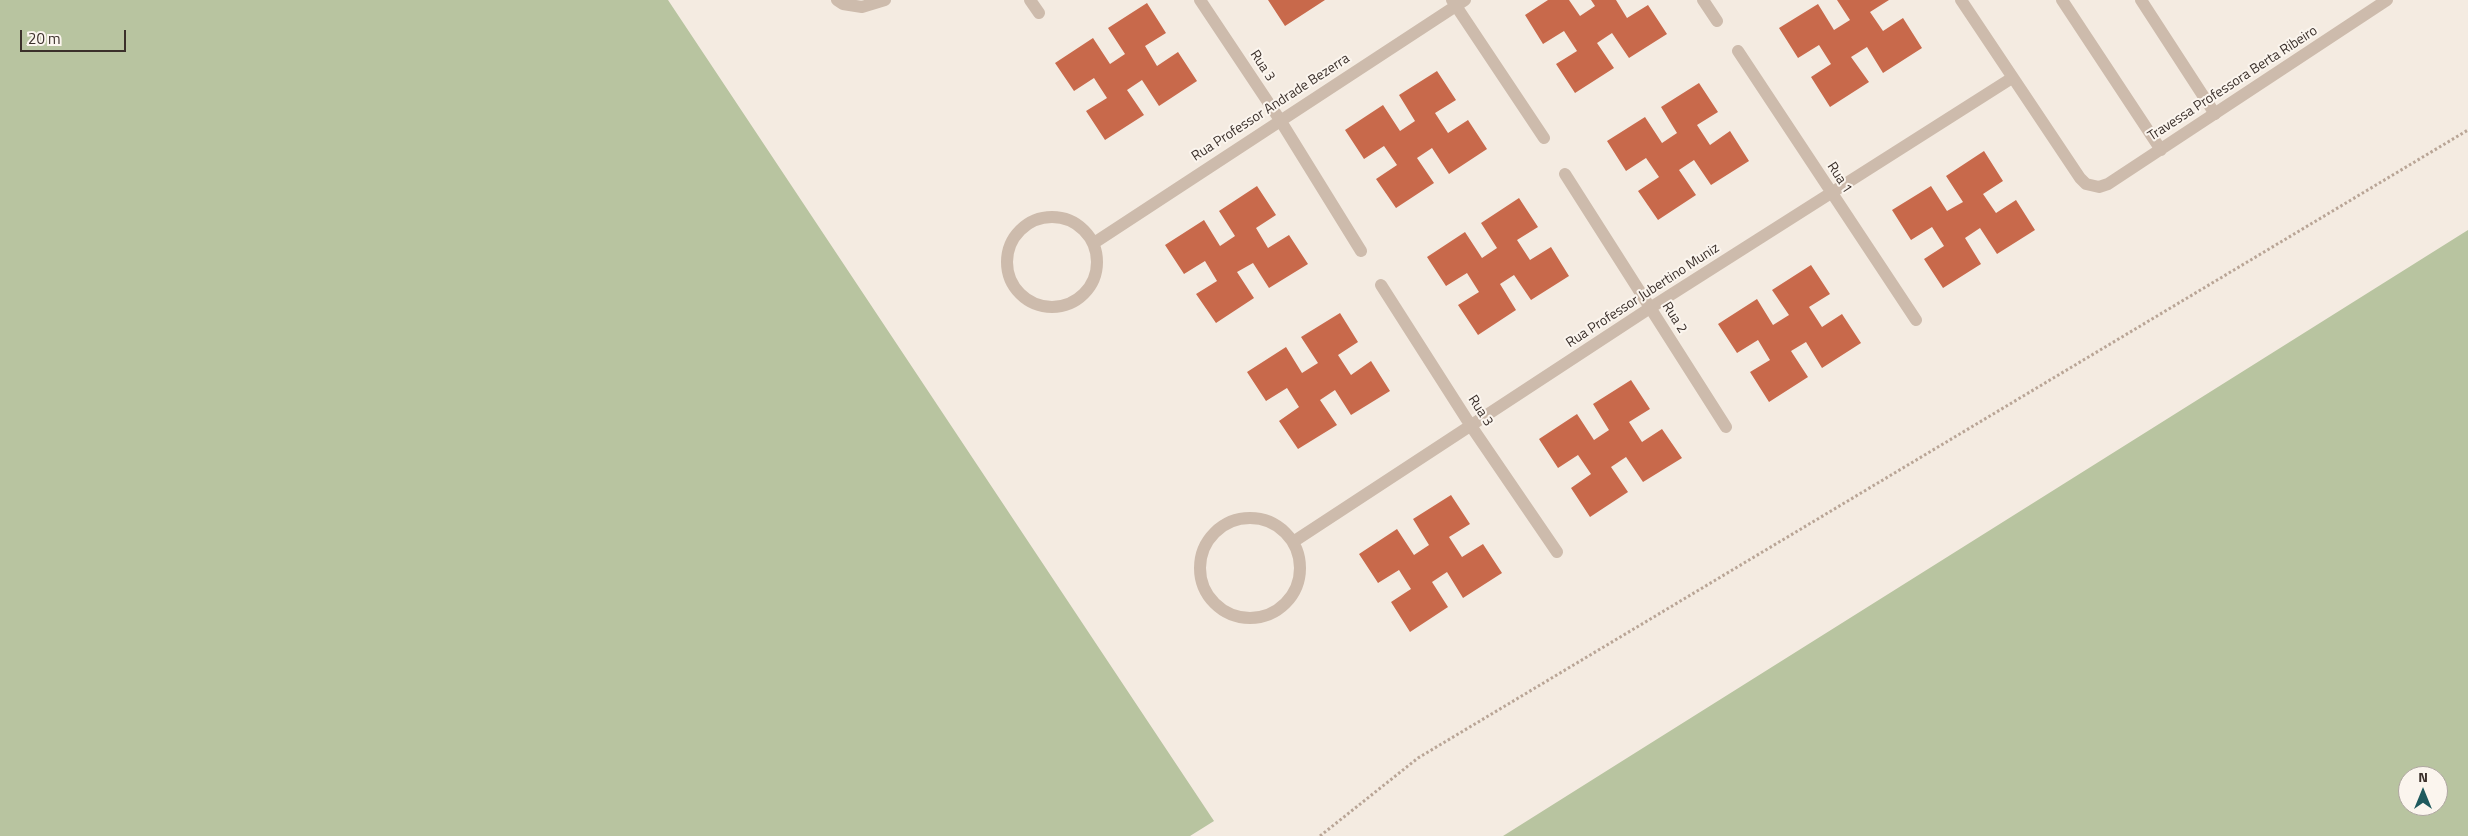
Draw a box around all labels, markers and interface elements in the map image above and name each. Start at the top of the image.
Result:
scale bar [22,20,129,52]
street label: Travessa Professora Berta Ribeiro [2145,23,2321,145]
text: 20 m [28,27,61,50]
street label: Rua 3 [1246,47,1278,85]
street label: Rua Professor Andrade Bezerra [1189,51,1353,165]
street label: Rua 1 [1823,159,1855,197]
street label: Rua Professor Jubertino Muniz [1563,240,1723,352]
street label: Rua 2 [1658,299,1690,337]
street label: Rua 3 [1464,392,1496,430]
north arrow [2398,766,2448,816]
text: N [2418,766,2428,787]

